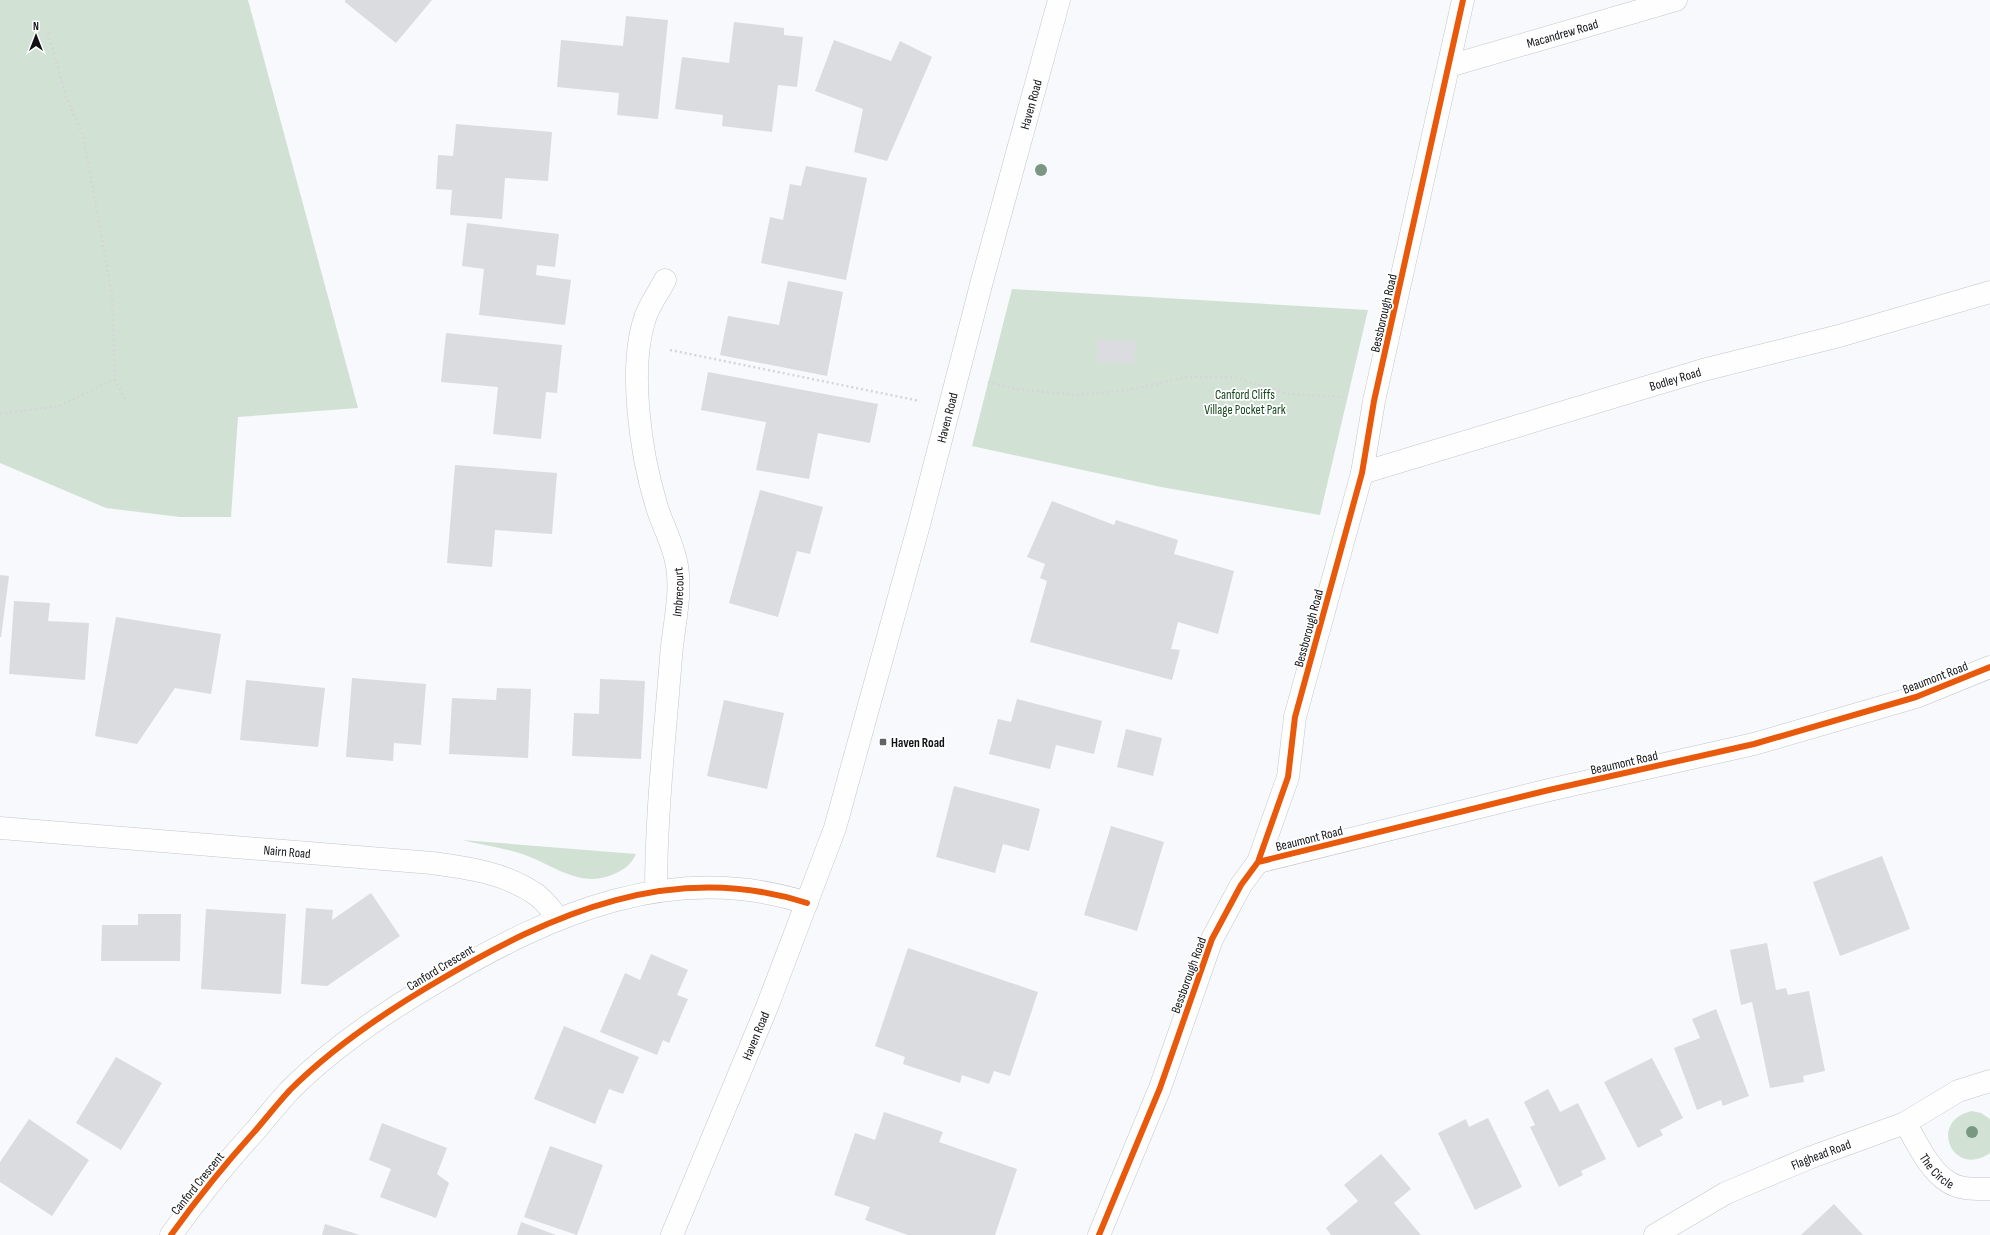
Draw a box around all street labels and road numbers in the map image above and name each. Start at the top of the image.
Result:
street label: Macandrew Road [1525,16,1600,52]
street label: Haven Road [1017,78,1046,131]
street label: Bessborough Road [1367,273,1401,354]
street label: Bodley Road [1648,364,1703,395]
street label: Haven Road [934,391,962,444]
street label: Imbrecourt [669,566,688,618]
street label: Bessborough Road [1291,588,1327,669]
street label: Beaumont Road [1900,658,1970,698]
street label: Beaumont Road [1589,747,1659,778]
street label: Beaumont Road [1274,823,1344,855]
street label: Nairn Road [263,842,311,862]
street label: Bessborough Road [1168,935,1210,1016]
street label: Canford Crescent [404,941,477,994]
street label: Haven Road [739,1009,773,1063]
street label: Flaghead Road [1789,1136,1853,1174]
street label: Canford Crescent [168,1149,228,1218]
street label: The Circle [1916,1151,1957,1193]

